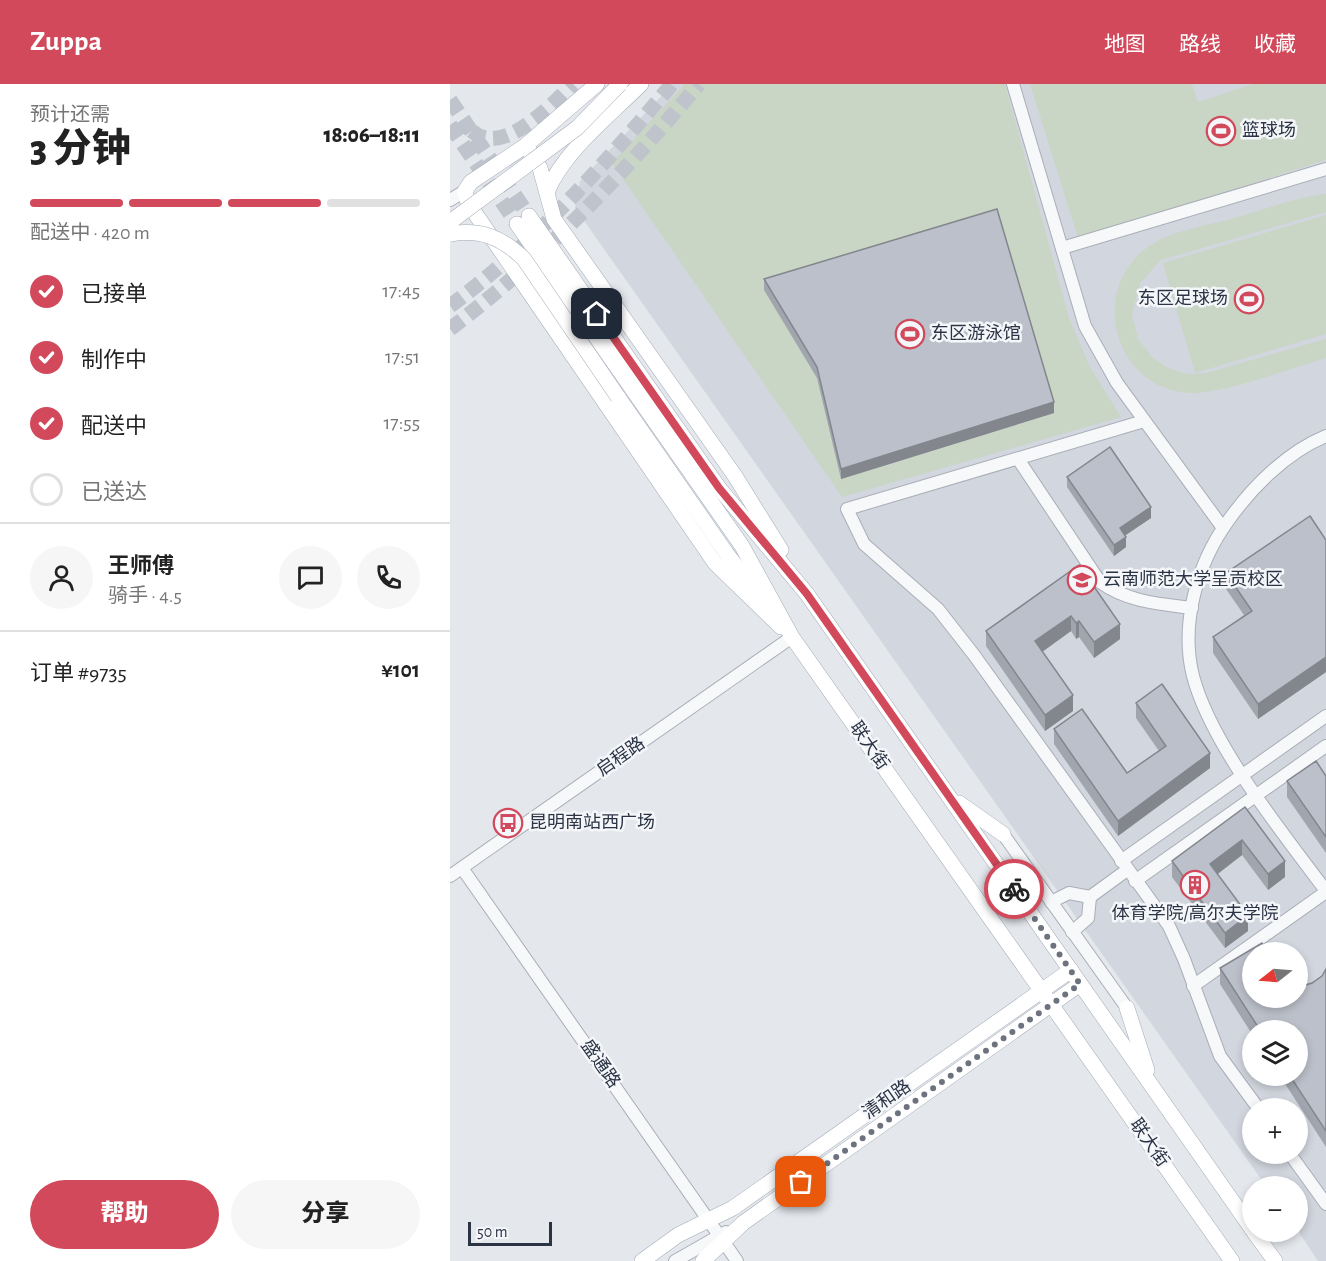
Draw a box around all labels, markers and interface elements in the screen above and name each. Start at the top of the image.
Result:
text: Zuppa [30,28,102,56]
text: 地图 [1104,34,1146,55]
text: 路线 [1179,34,1221,55]
text: 收藏 [1254,34,1296,55]
text: 预计还需 [30,105,110,125]
sports icon: 篮球场 [1205,115,1237,147]
place label: 篮球场 [1242,120,1296,140]
text: 18:06–18:11 [323,124,420,146]
text: 3 分钟 [30,130,131,169]
text: 配送中 · 420 m [30,223,150,243]
icon: check [30,275,63,308]
text: 17:45 [382,281,420,301]
text: 已接单 [81,283,147,305]
sports icon: 东区足球场 [1233,283,1265,315]
pin [571,288,622,339]
place label: 东区足球场 [1138,288,1228,308]
icon: home [580,297,613,330]
sports icon: 东区游泳馆 [894,318,926,350]
place label: 东区游泳馆 [931,323,1021,343]
icon: check [30,341,63,374]
text: 17:51 [385,347,420,367]
text: 制作中 [81,349,147,371]
icon: check [30,407,63,440]
text: 17:55 [383,413,420,433]
text: 配送中 [81,415,147,437]
text: 已送达 [81,481,147,503]
button: person [30,546,93,609]
button: chat [279,546,342,609]
button: phone [357,546,420,609]
text: 王师傅 [108,555,174,577]
school or university icon: 云南师范大学呈贡校区 [1066,564,1098,596]
place label: 云南师范大学呈贡校区 [1103,569,1283,589]
text: 骑手 · 4.5 [108,586,182,606]
text: ¥101 [381,659,420,681]
text: 订单 #9735 [30,662,127,684]
street label: 联大街 [846,718,893,773]
street label: 启程路 [593,733,648,780]
bus stop icon: 昆明南站西广场 [492,807,524,839]
place label: 昆明南站西广场 [529,812,655,832]
courier [984,859,1044,919]
building icon: 体育学院/高尔夫学院 [1179,869,1211,901]
icon: bike [998,873,1031,906]
place label: 体育学院/高尔夫学院 [1111,903,1279,923]
north arrow [1242,942,1308,1008]
map controls [1242,942,1308,1242]
button: layers [1242,1020,1308,1086]
street label: 盛通路 [577,1036,624,1091]
street label: 清和路 [859,1076,914,1123]
button: + [1242,1098,1308,1164]
street label: 联大街 [1126,1115,1173,1170]
pin [775,1156,826,1207]
icon: bag [784,1165,817,1198]
button: − [1242,1176,1308,1242]
button: 帮助 [30,1180,219,1249]
button: 分享 [231,1180,420,1249]
scale bar [468,1219,552,1246]
text: 50 m [477,1224,508,1240]

